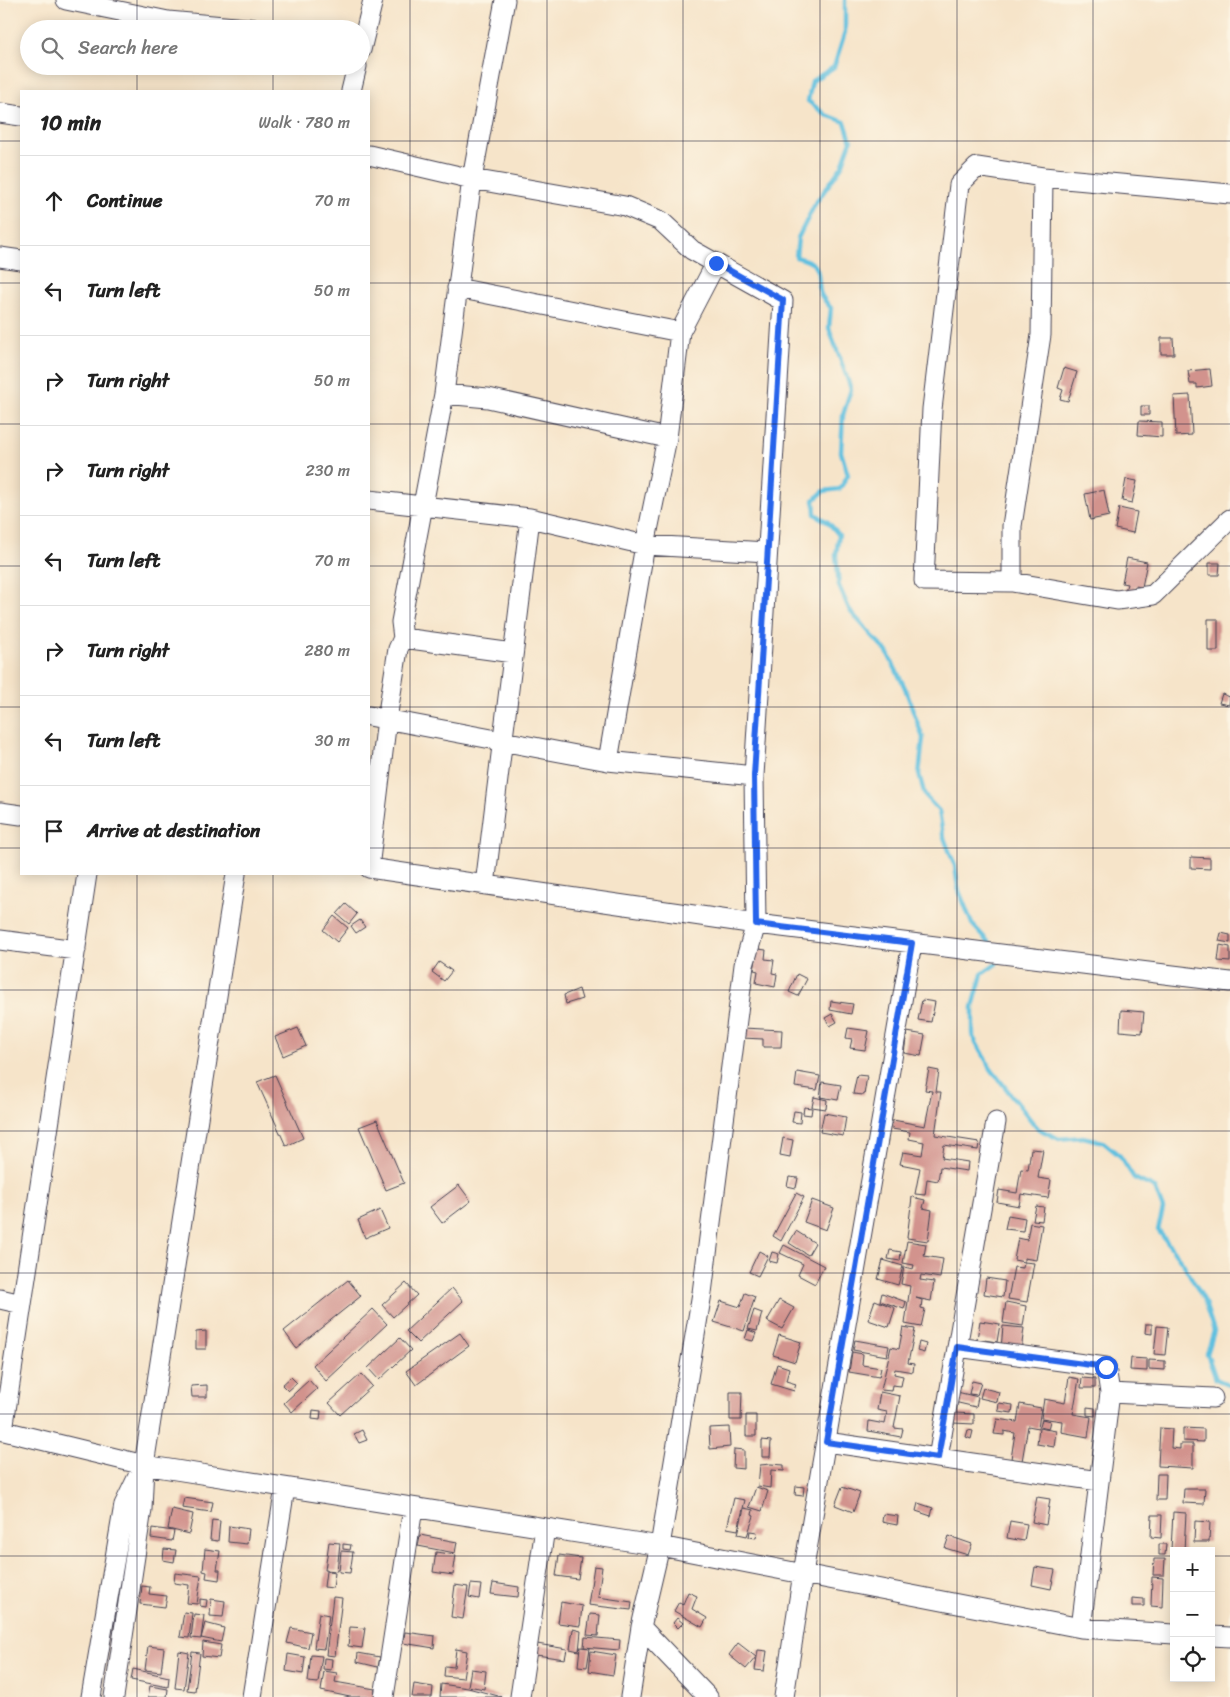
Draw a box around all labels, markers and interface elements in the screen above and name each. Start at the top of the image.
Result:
search box [20,20,370,75]
text: Search here [78,31,178,64]
icon: search [38,34,66,62]
text: 10 min [40,104,101,142]
text: Walk · 780 m [259,108,350,137]
text: Continue [87,184,163,217]
text: 70 m [314,186,350,215]
icon: ahead [40,187,68,215]
route end [705,252,728,275]
text: Turn left [87,274,160,307]
text: 50 m [314,276,350,305]
icon: left [40,277,68,305]
text: Turn right [87,364,169,397]
text: 50 m [314,366,350,395]
icon: right [40,367,68,395]
text: Turn right [87,454,169,487]
text: 230 m [305,456,350,485]
icon: right [40,457,68,485]
text: Turn left [87,544,160,577]
text: 70 m [314,546,350,575]
icon: left [40,547,68,575]
text: Turn right [87,634,169,667]
text: 280 m [305,636,350,665]
icon: right [40,637,68,665]
text: Turn left [87,724,160,757]
text: 30 m [315,726,350,755]
icon: left [40,727,68,755]
text: Arrive at destination [87,814,260,847]
icon: arrive [40,817,68,845]
route start [1095,1356,1118,1379]
map controls [1170,1547,1215,1682]
button: + [1170,1547,1215,1592]
button: − [1170,1592,1215,1637]
button: locate [1170,1637,1215,1682]

